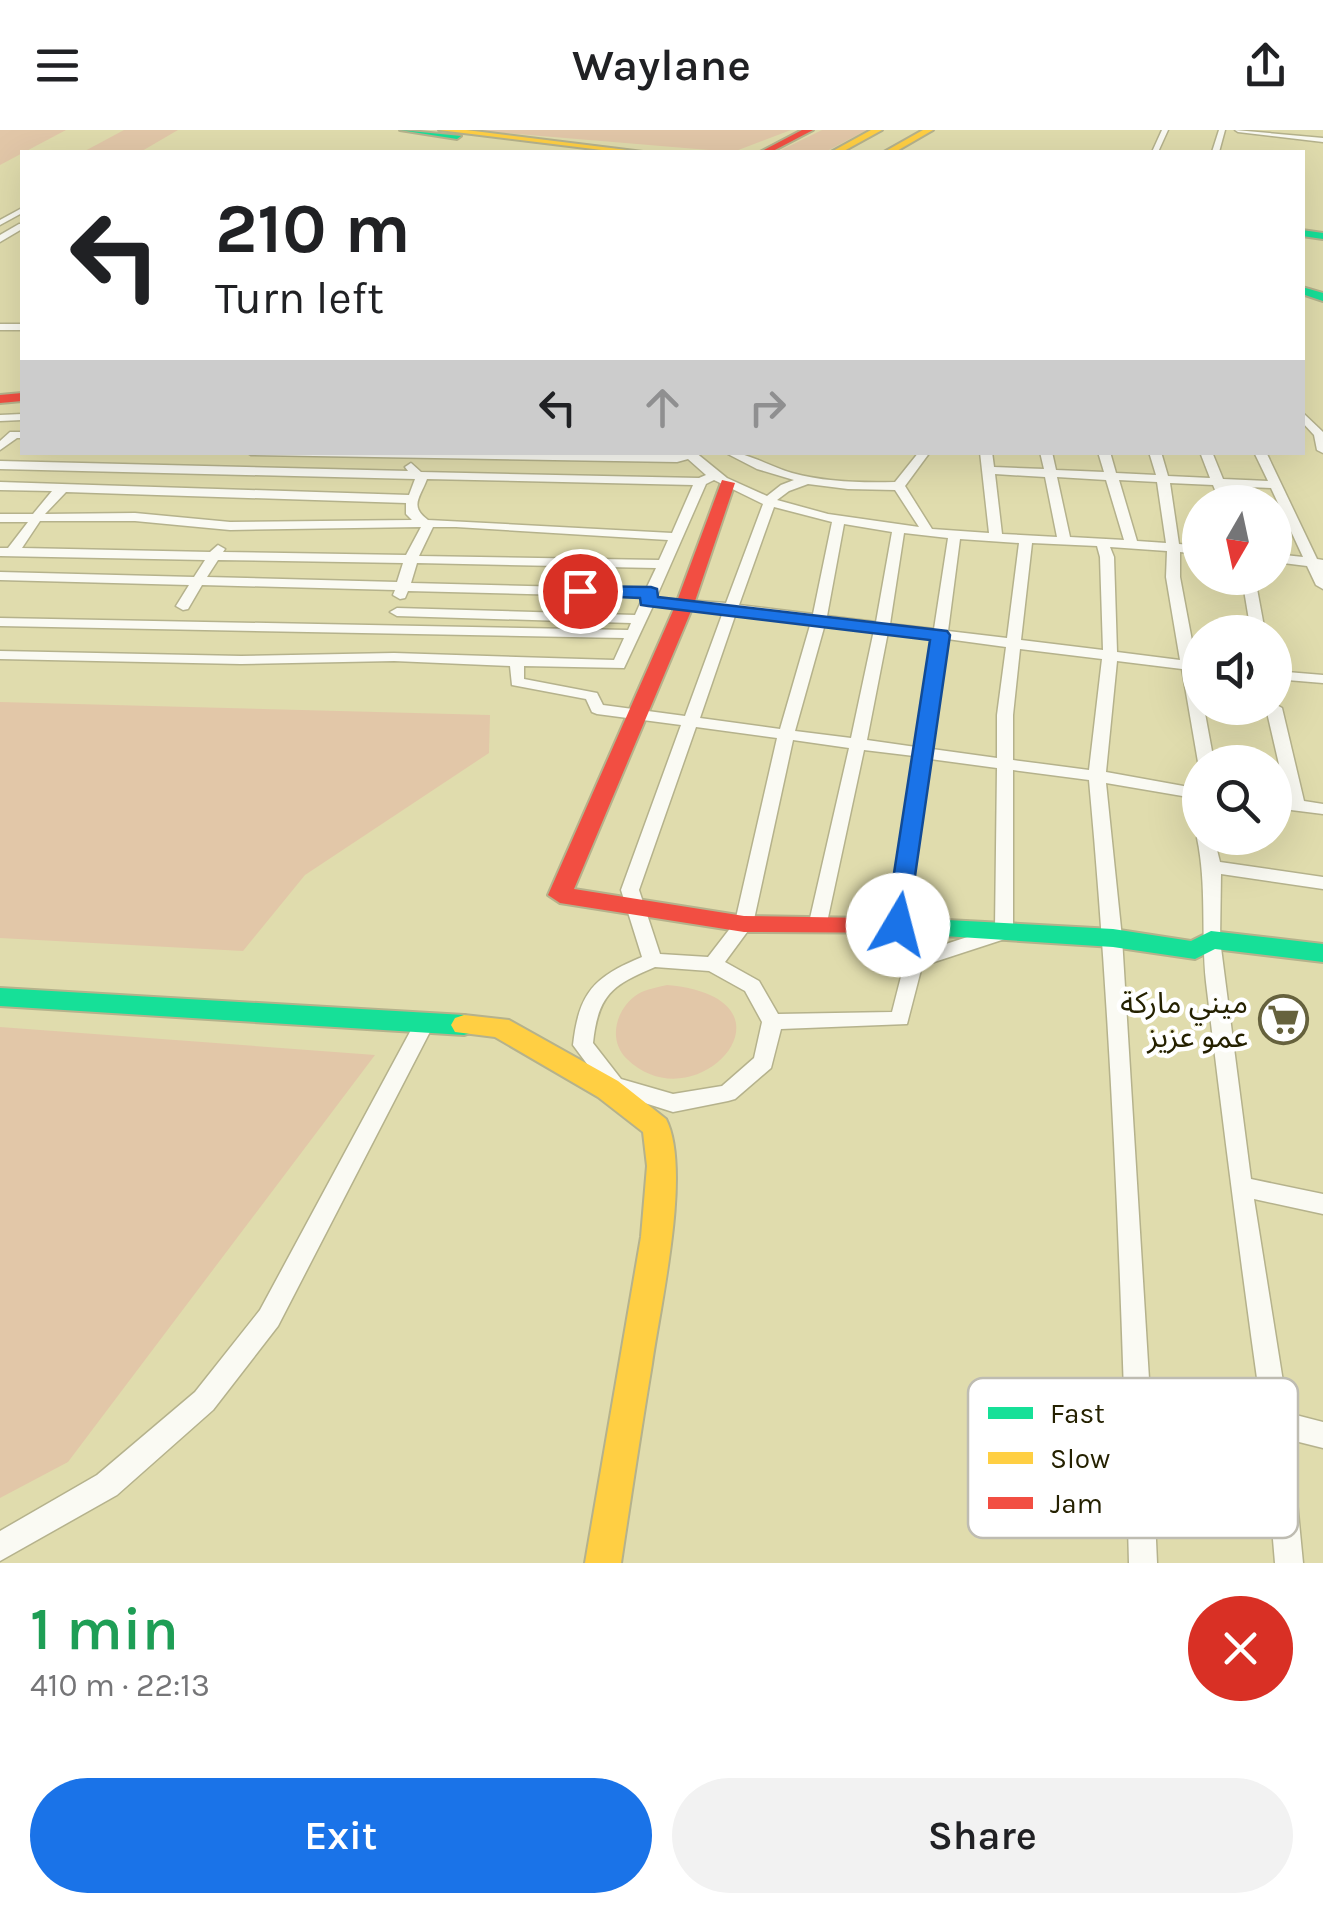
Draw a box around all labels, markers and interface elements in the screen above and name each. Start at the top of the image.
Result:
icon: menu [30,38,85,93]
icon: share [1238,38,1293,93]
text: Waylane [572,39,751,91]
text: 210 m [215,188,411,270]
icon: left [50,190,180,320]
text: Turn left [215,272,384,324]
icon: left [530,380,585,435]
icon: ahead [635,380,690,435]
icon: right [740,380,795,435]
north arrow [1182,485,1292,595]
map controls [1182,485,1292,855]
pin [538,549,623,634]
icon: arrive [553,564,608,619]
button: sound [1182,615,1292,725]
button: search [1182,745,1292,855]
position arrow [846,873,950,977]
place label: ميني ماركة عمو عزيز [1120,985,1248,1055]
supermarket icon: ميني ماركة عمو عزيز [1257,994,1309,1046]
legend [968,1378,1298,1538]
text: Fast [1050,1397,1105,1430]
text: Slow [1050,1442,1110,1475]
text: Jam [1050,1487,1103,1520]
text: 1 min [30,1594,179,1664]
button: close [1188,1596,1293,1701]
text: 410 m · 22:13 [30,1667,210,1704]
button: Exit [30,1778,652,1893]
button: Share [672,1778,1293,1893]

